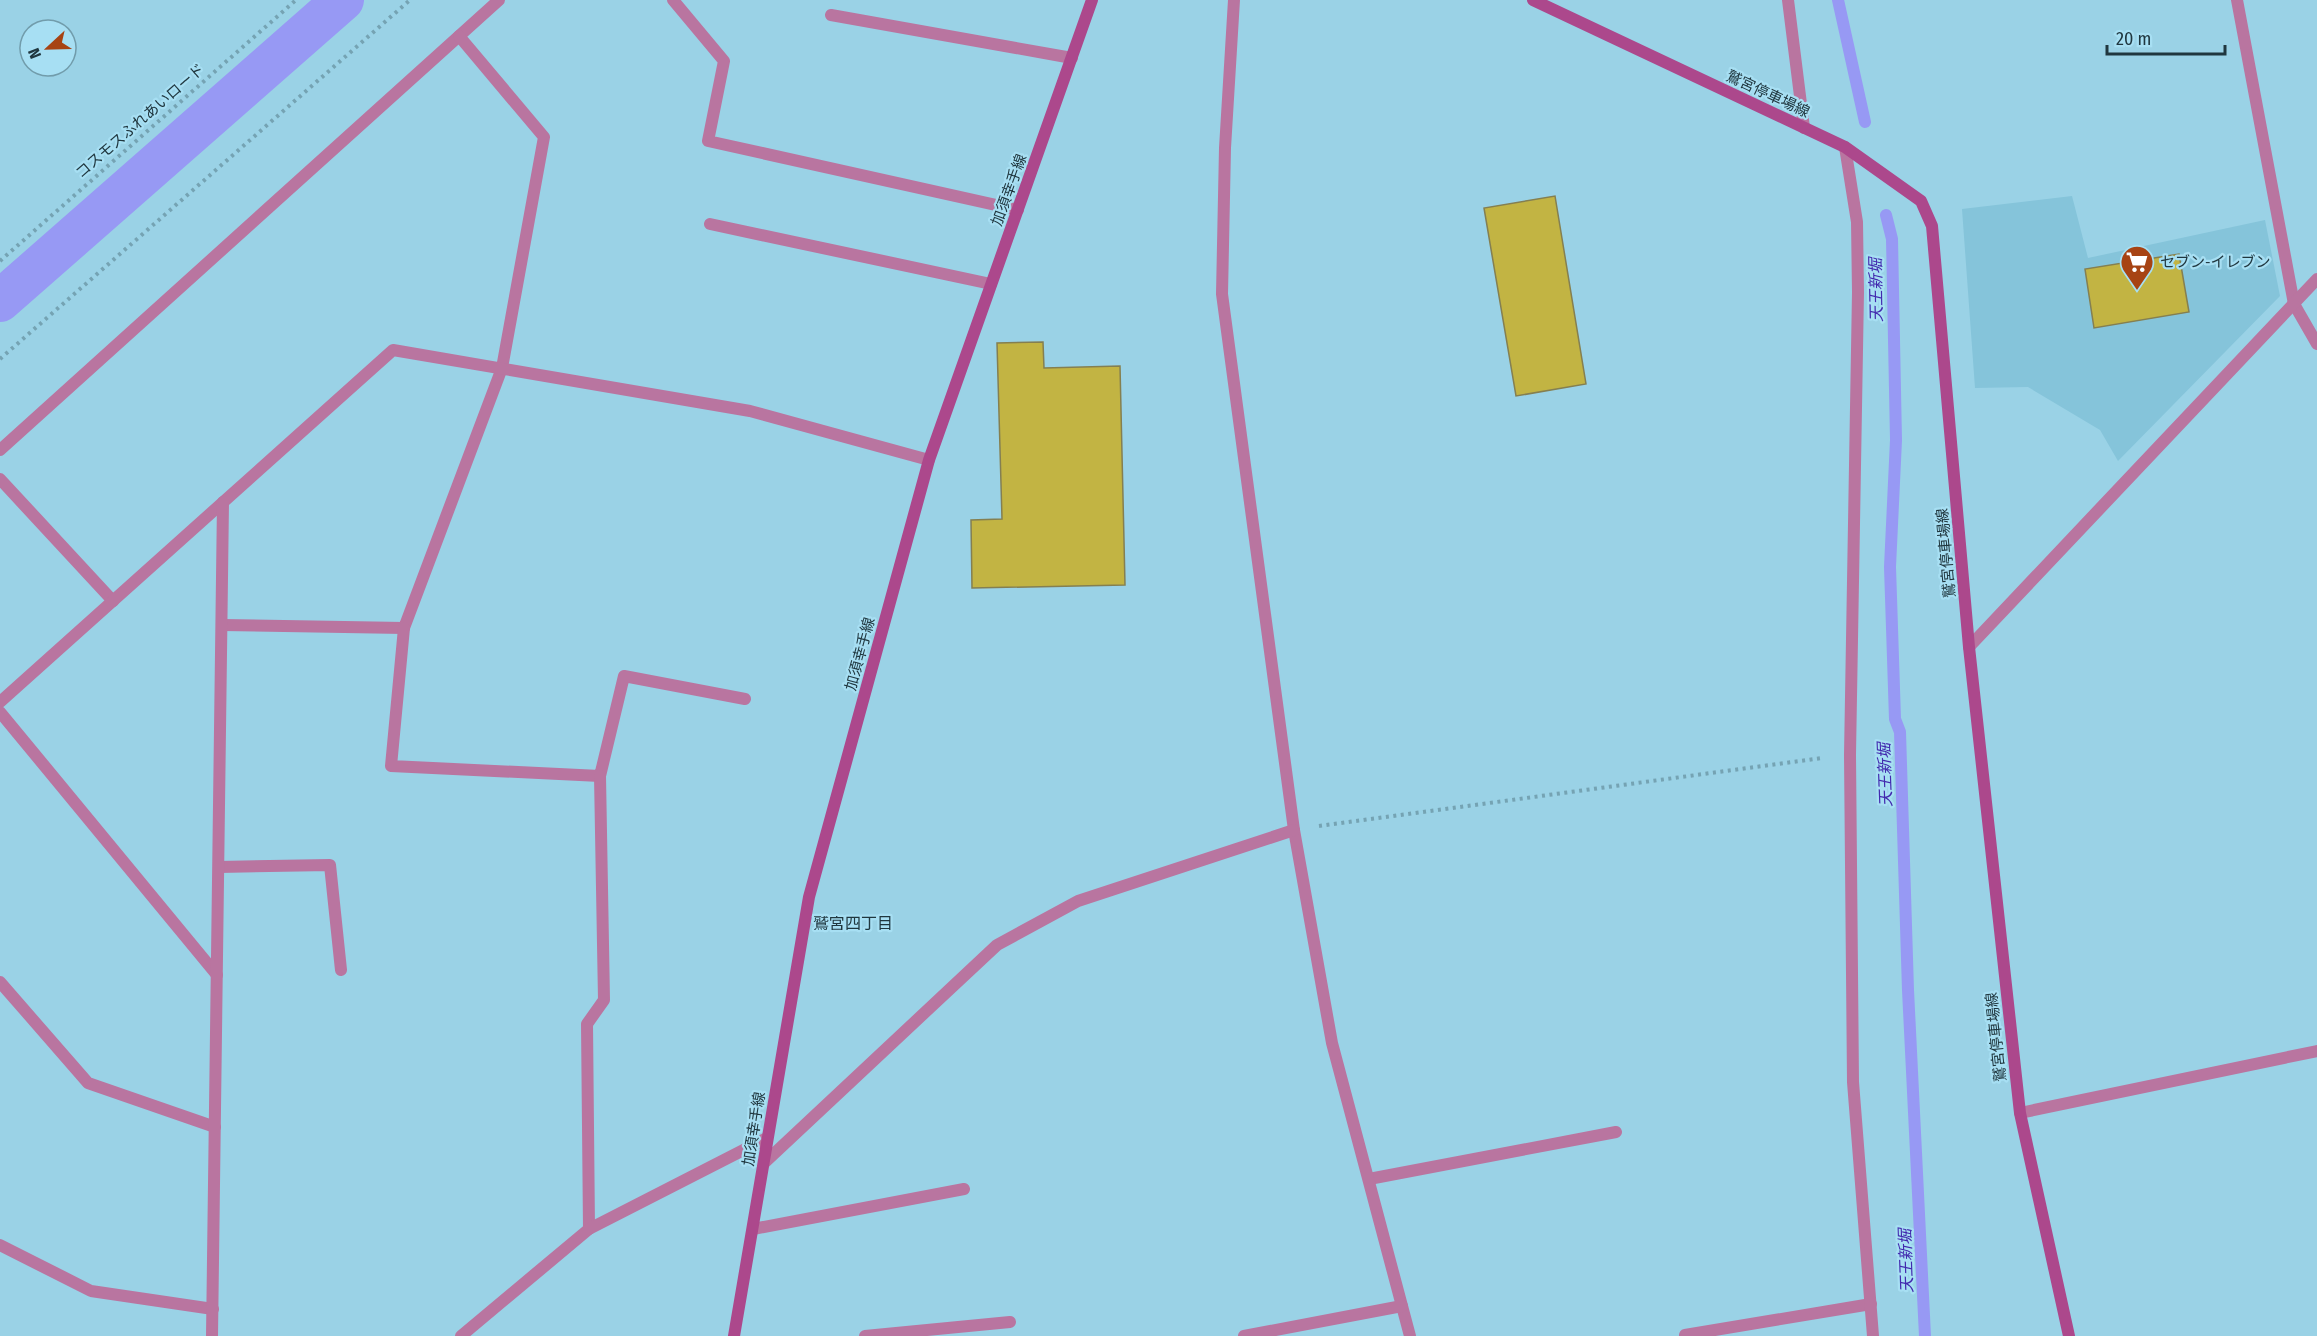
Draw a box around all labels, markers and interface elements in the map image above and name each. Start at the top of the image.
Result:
north arrow [18,18,78,78]
scale bar [2107,18,2226,56]
text: 20 m [2116,28,2151,50]
text: N [24,45,45,61]
street label: コスモスふれあいロード [72,60,208,182]
street label: 鷲宮停車場線 [1723,67,1813,121]
street label: 加須幸手線 [988,152,1030,228]
supermarket icon: セブン-イレブン [2119,244,2155,291]
place label: セブン-イレブン [2160,253,2271,271]
water label: 天王新堀 [1866,255,1886,322]
street label: 鷲宮停車場線 [1933,507,1959,599]
street label: 加須幸手線 [842,615,878,693]
water label: 天王新堀 [1874,740,1896,807]
district label: 鷲宮四丁目 [813,914,893,933]
street label: 鷲宮停車場線 [1982,991,2010,1083]
street label: 加須幸手線 [739,1091,769,1167]
water label: 天王新堀 [1895,1226,1917,1293]

